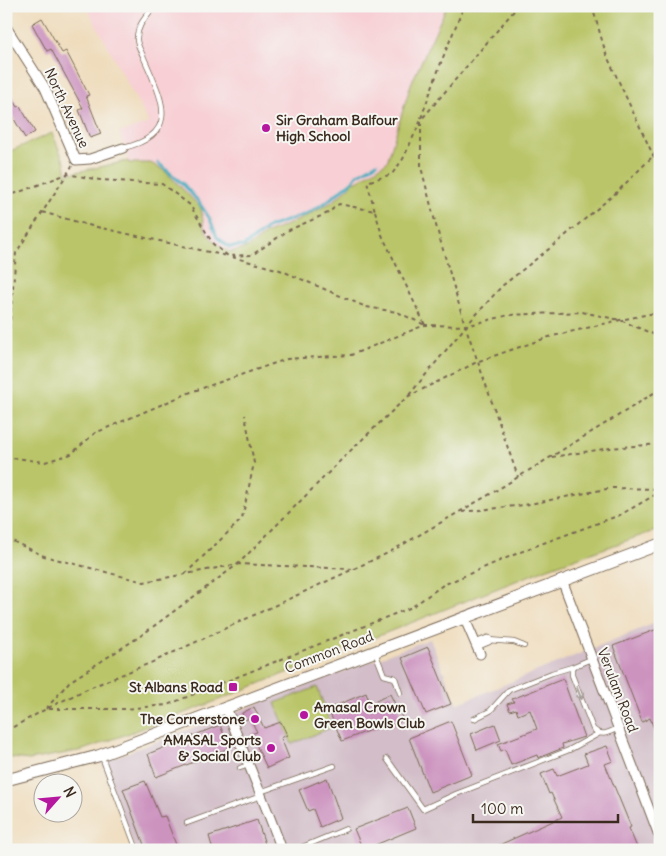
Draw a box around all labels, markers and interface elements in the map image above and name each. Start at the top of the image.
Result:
street label: North Avenue [41,65,93,151]
place label: Sir Graham Balfour High School [276,111,398,145]
marker: Sir Graham Balfour High School [260,122,272,134]
street label: Common Road [282,627,376,677]
street label: Verulam Road [594,645,642,735]
place label: St Albans Road [129,678,224,696]
marker: St Albans Road [227,681,239,693]
one-way arrow [575,685,584,700]
place label: Amasal Crown Green Bowls Club [314,698,425,732]
marker: Amasal Crown Green Bowls Club [298,709,310,721]
place label: The Cornerstone [140,710,245,728]
marker: The Cornerstone [249,713,261,725]
place label: AMASAL Sports & Social Club [164,731,262,765]
marker: AMASAL Sports & Social Club [265,742,277,754]
north arrow [32,774,82,824]
text: N [59,784,80,800]
scale bar [473,791,618,823]
text: 100 m [481,799,523,818]

